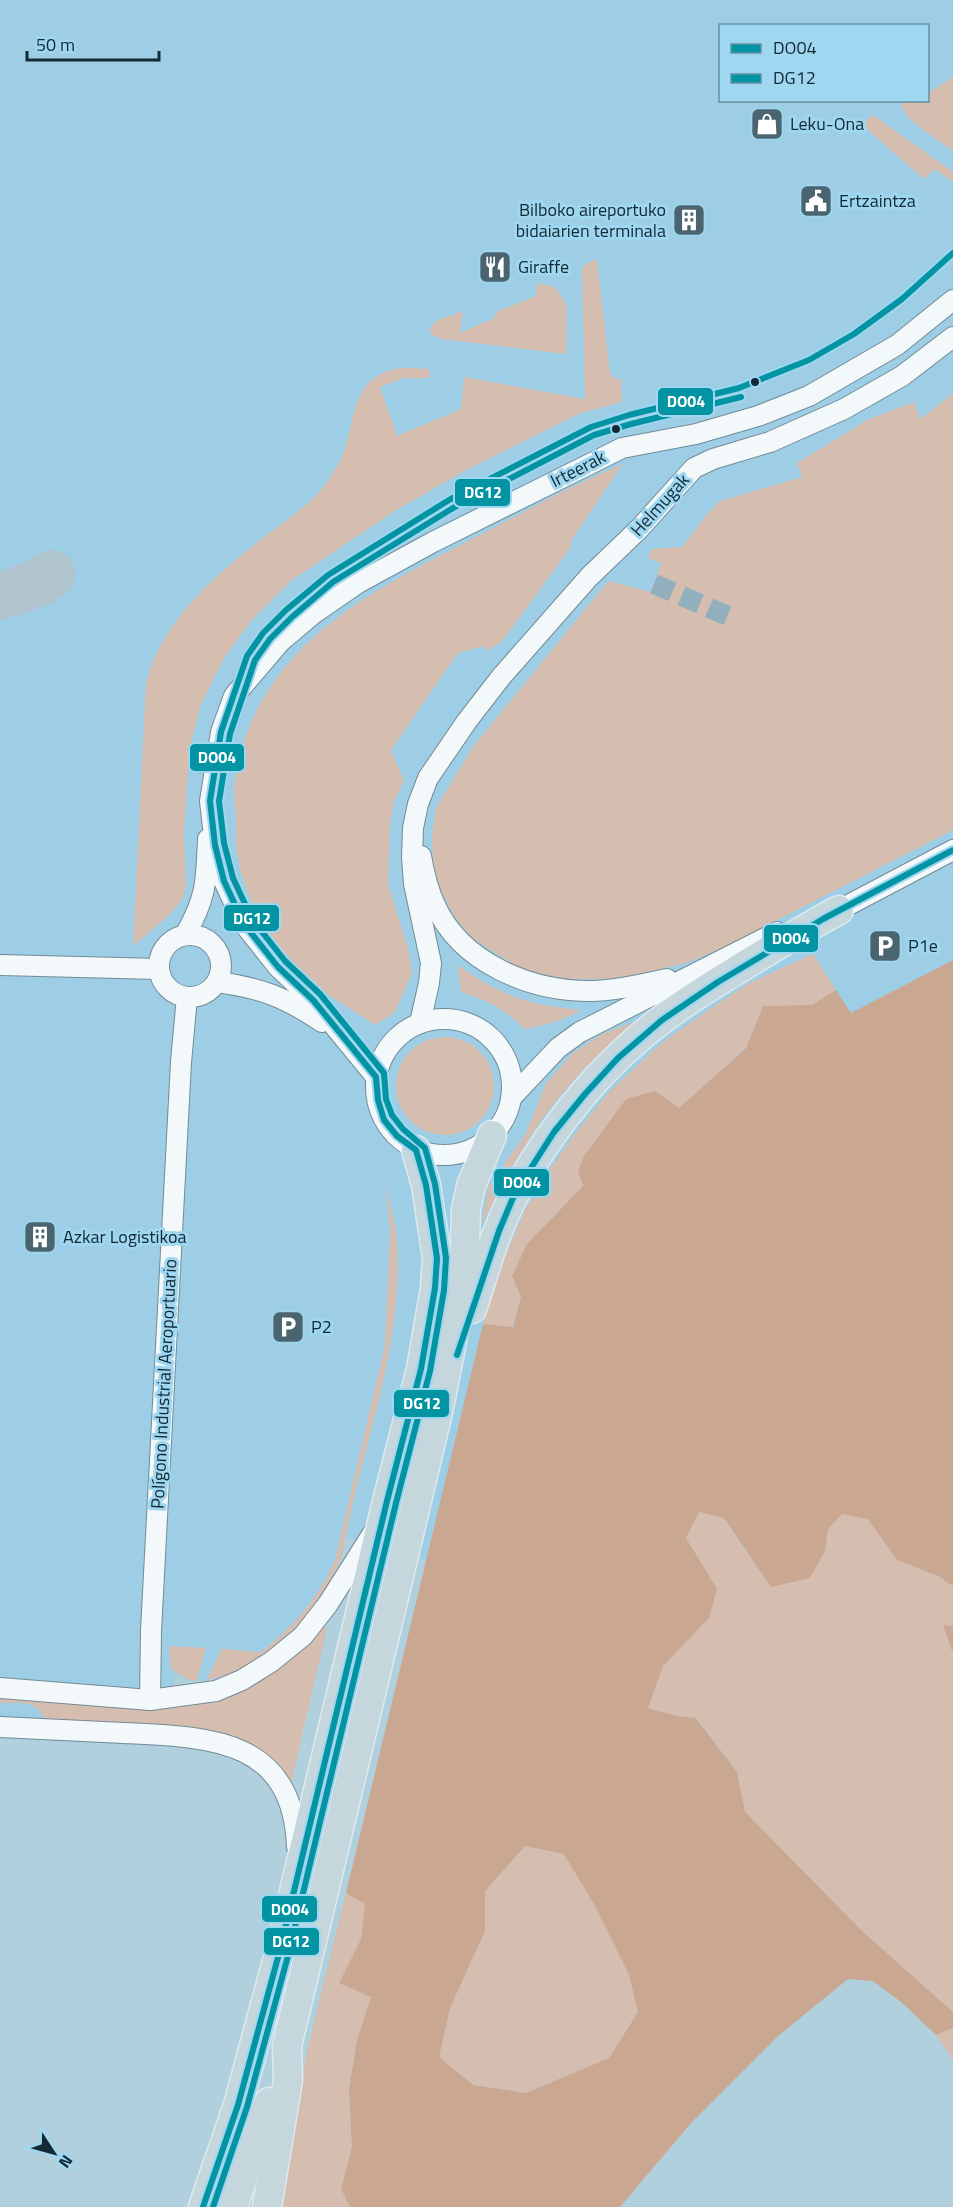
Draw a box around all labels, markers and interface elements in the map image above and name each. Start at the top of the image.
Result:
scale bar [27,24,159,62]
legend [719,24,929,102]
text: 50 m [36,31,75,58]
text: DO04 [773,34,817,61]
text: DG12 [773,64,816,91]
shop icon: Leku-Ona [749,106,785,142]
place label: Leku-Ona [790,110,864,137]
public building icon: Ertzaintza [798,183,834,219]
place label: Ertzaintza [839,187,916,214]
place label: Bilboko aireportuko bidaiarien terminala [516,196,666,244]
building icon: Bilboko aireportuko bidaiarien terminala [671,202,707,238]
restaurant icon: Giraffe [477,249,513,285]
place label: Giraffe [518,253,569,280]
unlabelled marker [749,376,761,388]
line badge: DO04 [657,387,714,416]
text: DO04 [667,389,705,413]
unlabelled marker [610,423,622,435]
street label: Irteerak [545,443,611,494]
street label: Helmugak [624,467,696,542]
line badge: DG12 [454,478,511,507]
text: DG12 [464,480,502,504]
line badge: DO04 [189,743,245,772]
text: DO04 [198,745,236,769]
line badge: DG12 [223,904,280,932]
text: DG12 [233,906,271,930]
line badge: DO04 [763,924,819,953]
text: DO04 [772,926,810,950]
parking icon: P1e [867,928,903,964]
place label: P1e [908,932,938,959]
line badge: DO04 [493,1168,550,1197]
text: DO04 [503,1170,541,1194]
building icon: Azkar Logistikoa [22,1219,58,1255]
place label: Azkar Logistikoa [63,1223,186,1250]
street label: Polígono Industrial Aeroportuario [143,1258,184,1510]
parking icon: P2 [270,1309,306,1345]
place label: P2 [311,1313,332,1340]
line badge: DG12 [393,1389,450,1418]
text: DG12 [403,1391,441,1415]
line badge: DO04 [261,1895,318,1923]
text: DO04 [271,1897,309,1921]
line badge: DG12 [263,1927,320,1956]
text: DG12 [272,1929,310,1953]
north arrow [24,2123,84,2183]
text: N [53,2150,79,2173]

